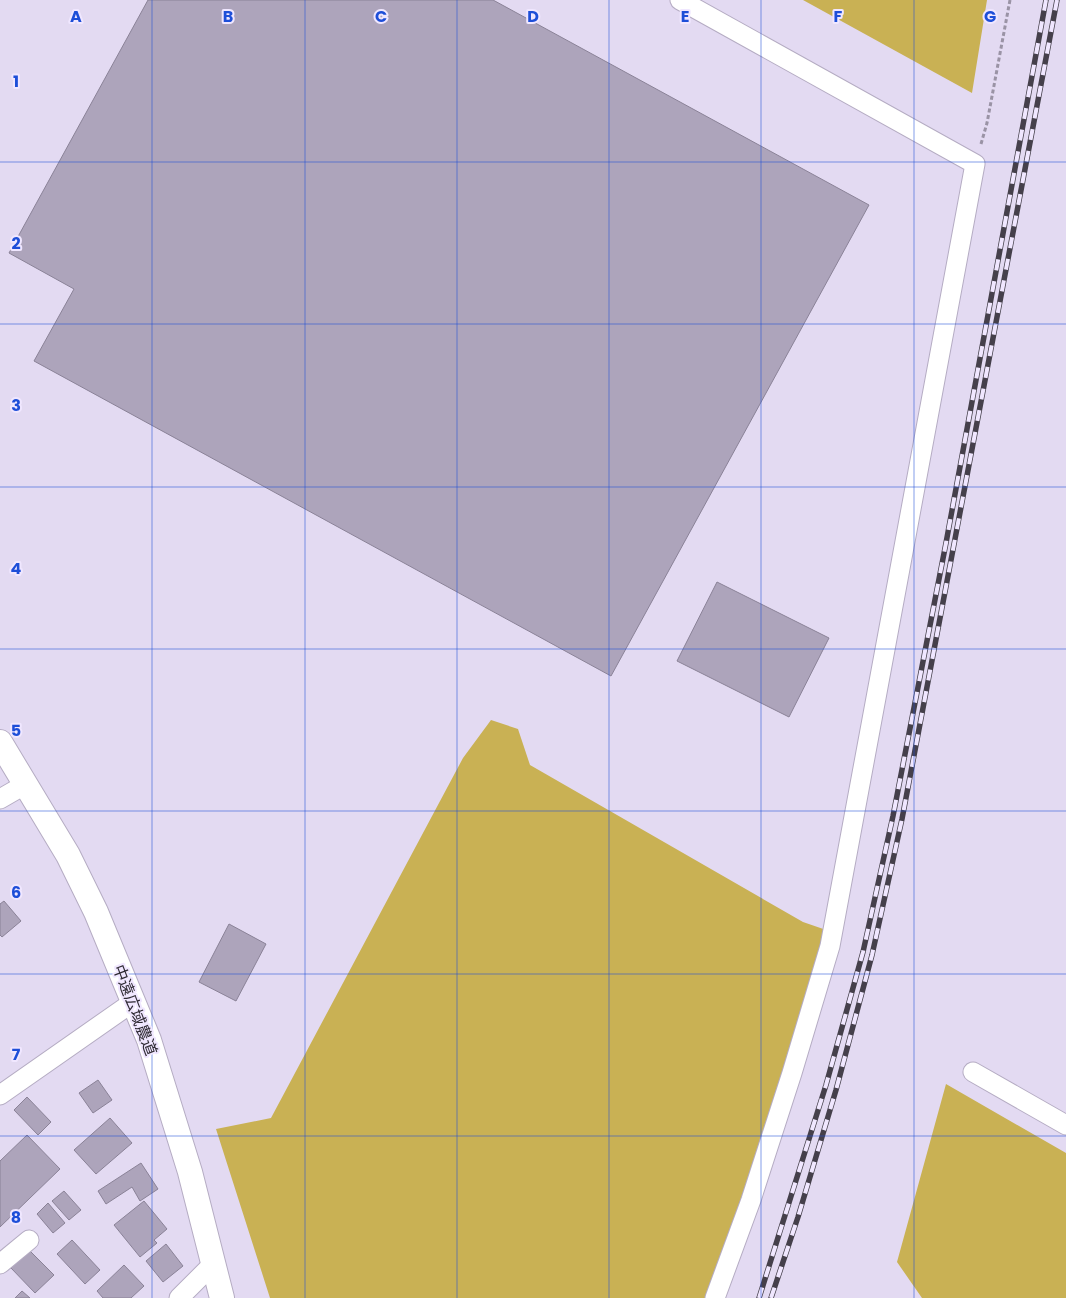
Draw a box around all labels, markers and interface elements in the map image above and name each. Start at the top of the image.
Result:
text: A [70,5,82,28]
text: B [223,5,233,28]
text: C [375,5,387,28]
text: D [527,5,539,28]
text: E [681,5,689,28]
text: F [834,5,843,28]
text: G [984,5,996,28]
text: 1 [13,70,19,93]
text: 2 [11,232,21,255]
text: 3 [11,394,21,417]
text: 4 [11,557,22,580]
text: 5 [11,719,21,742]
text: 6 [11,881,21,904]
street label: 中遠広域農道 [107,961,163,1059]
text: 7 [12,1043,21,1066]
text: 8 [11,1206,21,1229]

